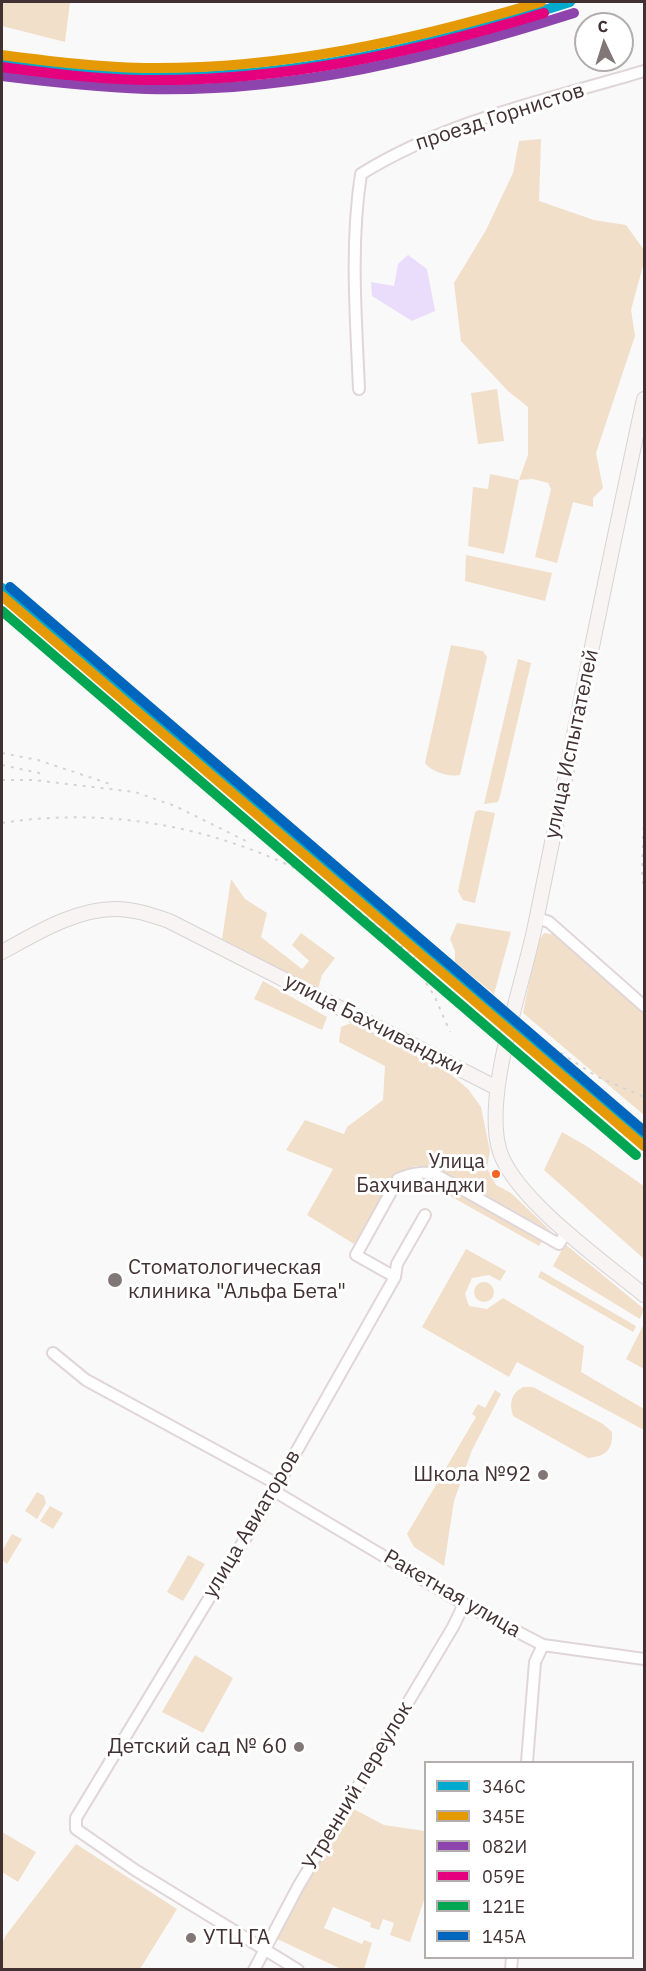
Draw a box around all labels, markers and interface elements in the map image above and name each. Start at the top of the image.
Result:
north arrow [574,12,634,72]
text: С [597,16,609,36]
street label: проезд Горнистов [412,78,588,156]
street label: улица Испытателей [540,647,604,841]
street label: улица Бахчиванджи [280,969,468,1081]
place label: Улица Бахчиванджи [356,1150,485,1197]
marker: Улица Бахчиванджи [490,1168,502,1180]
place label: Стоматологическая клиника "Альфа Бета" [128,1255,346,1305]
marker: Стоматологическая клиника "Альфа Бета" [106,1271,124,1289]
street label: улица Авиаторов [198,1445,306,1603]
place label: Школа №92 [413,1462,531,1488]
marker: Школа №92 [536,1468,550,1482]
street label: Ракетная улица [379,1545,525,1643]
street label: Утренний переулок [298,1697,418,1875]
place label: Детский сад № 60 [108,1734,287,1760]
marker: Детский сад № 60 [292,1740,306,1754]
legend [424,1761,634,1959]
text: 346С [482,1775,526,1798]
text: 345Е [482,1805,525,1828]
text: 082И [482,1835,527,1858]
text: 059Е [482,1865,525,1888]
text: 121Е [482,1895,525,1918]
place label: УТЦ ГА [203,1925,270,1951]
text: 145А [482,1925,526,1948]
marker: УТЦ ГА [184,1931,198,1945]

